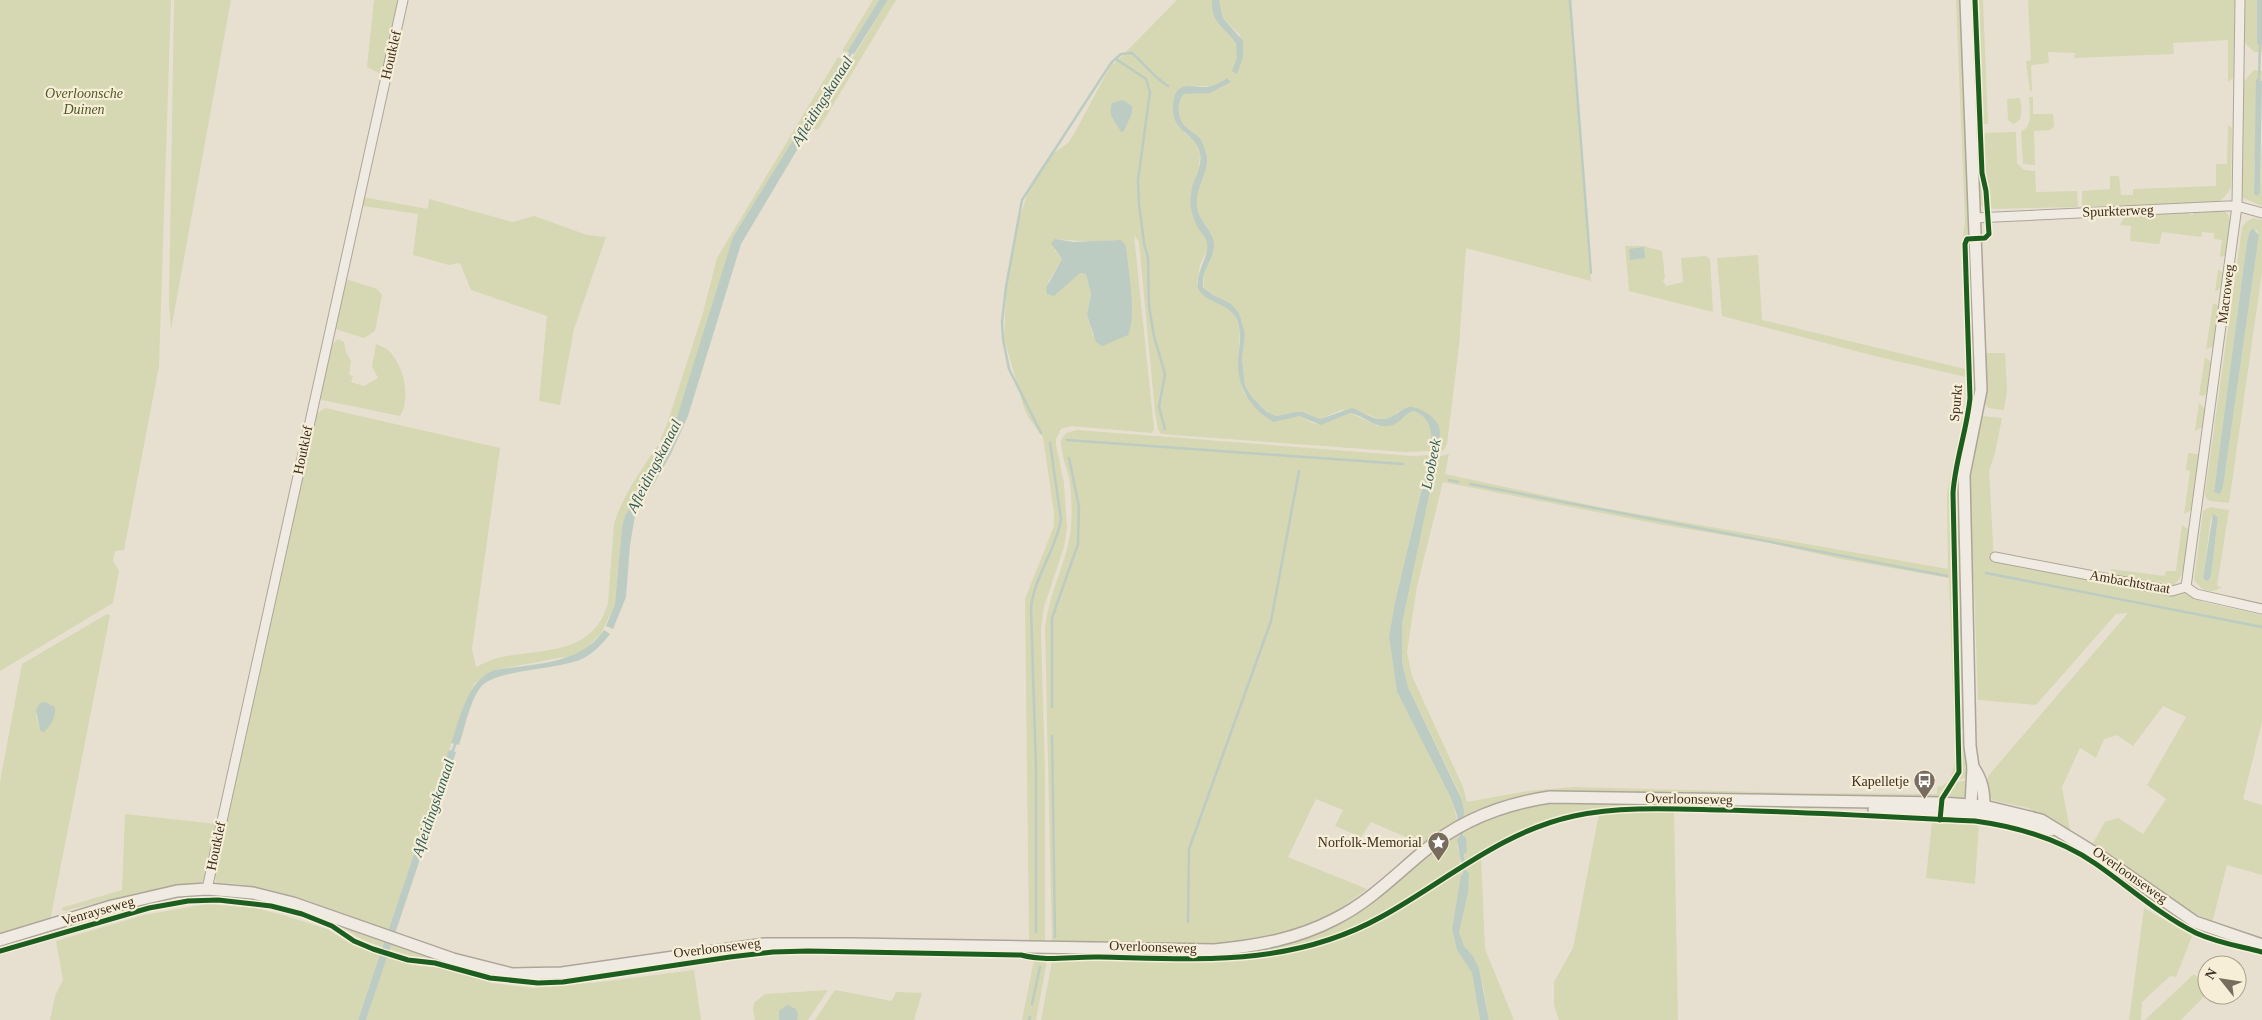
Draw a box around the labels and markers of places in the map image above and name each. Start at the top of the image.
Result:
bus stop icon: Kapelletje [1913,769,1937,800]
place label: Kapelletje [1851,774,1909,789]
place icon: Norfolk-Memorial [1426,830,1450,861]
place label: Norfolk-Memorial [1318,835,1422,850]

